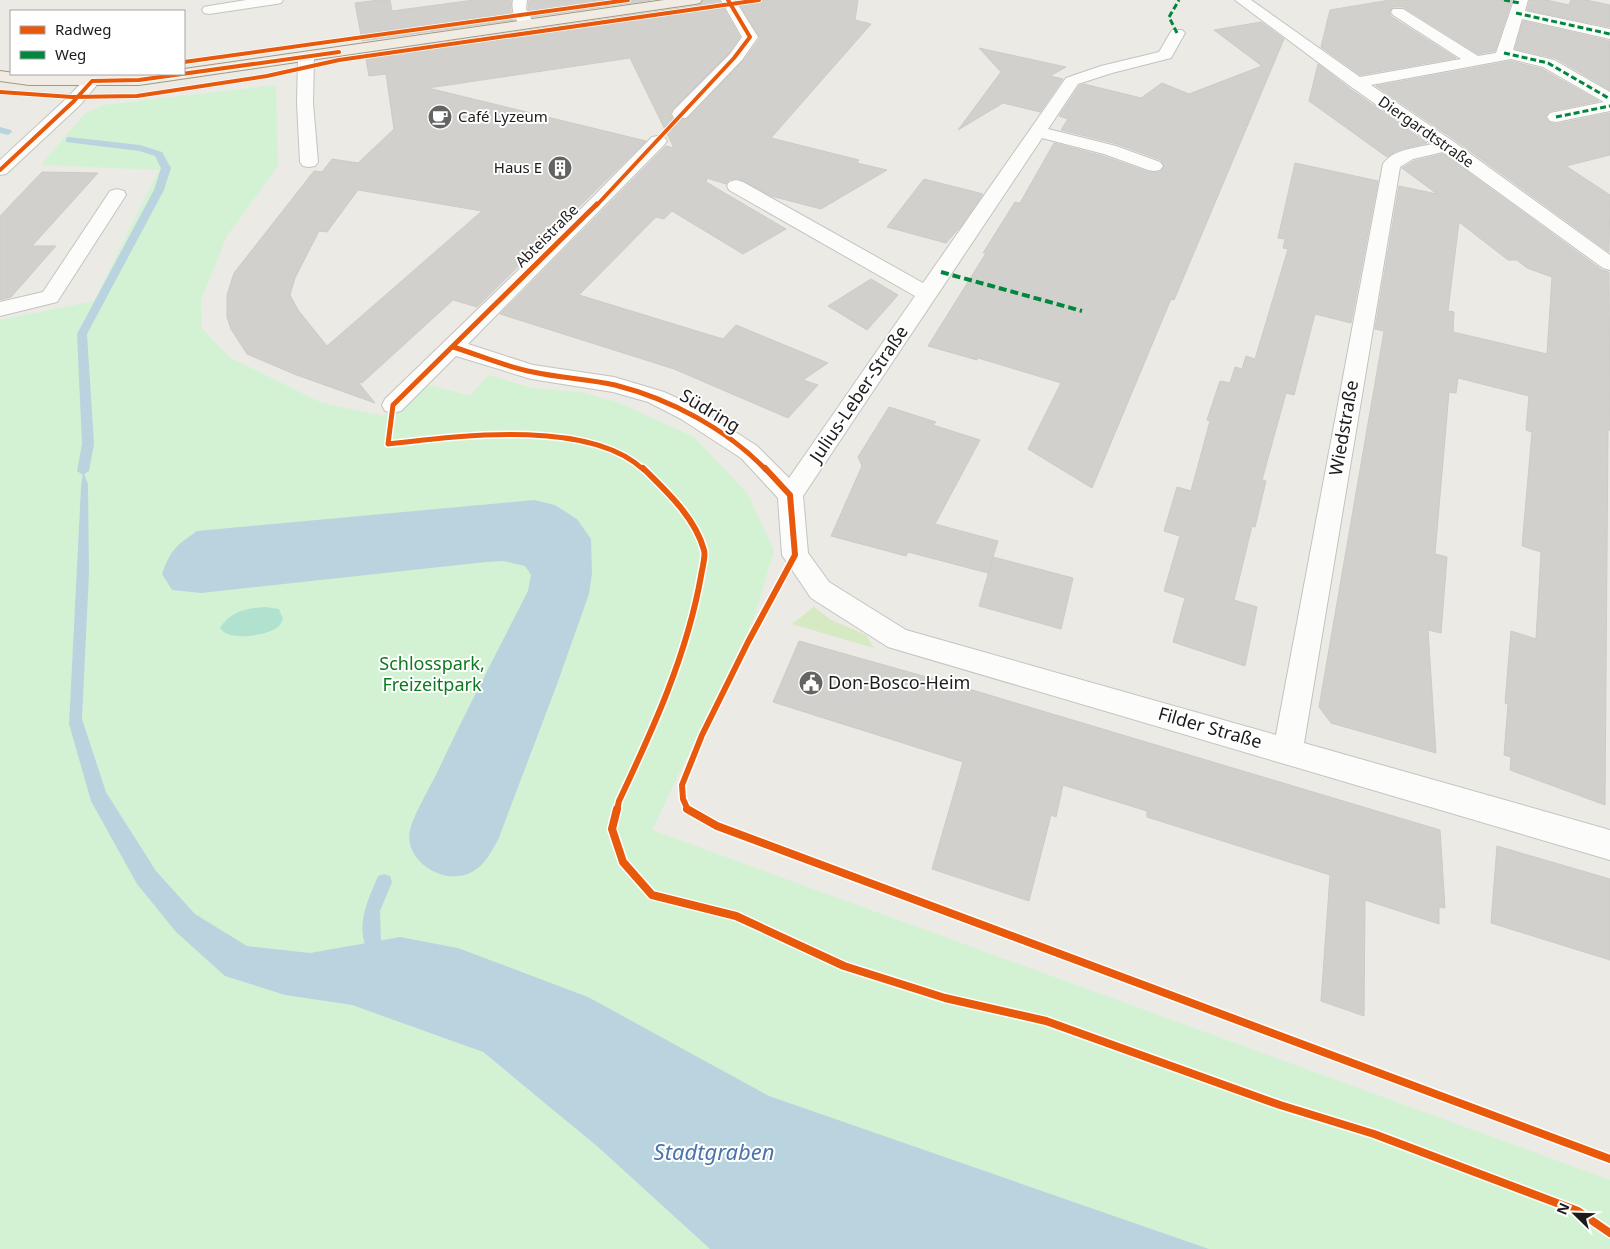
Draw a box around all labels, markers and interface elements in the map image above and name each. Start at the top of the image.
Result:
legend [10,10,185,75]
text: Radweg [55,19,111,39]
text: Weg [55,44,86,64]
street label: Diergardtstraße [1375,91,1478,172]
cafe icon: Café Lyzeum [427,104,453,130]
place label: Café Lyzeum [458,106,548,126]
building icon: Haus E [547,155,573,181]
place label: Haus E [494,157,542,177]
street label: Abteistraße [510,199,582,271]
street label: Julius-Leber-Straße [802,320,913,468]
street label: Wiedstraße [1323,378,1363,477]
street label: Südring [676,383,745,438]
park label: Schlosspark, Freizeitpark [379,651,485,696]
public building icon: Don-Bosco-Heim [798,670,824,696]
place label: Don-Bosco-Heim [828,670,970,694]
street label: Filder Straße [1156,701,1265,753]
water label: Stadtgraben [654,1136,774,1166]
north arrow [1550,1189,1600,1239]
text: N [1552,1200,1574,1218]

